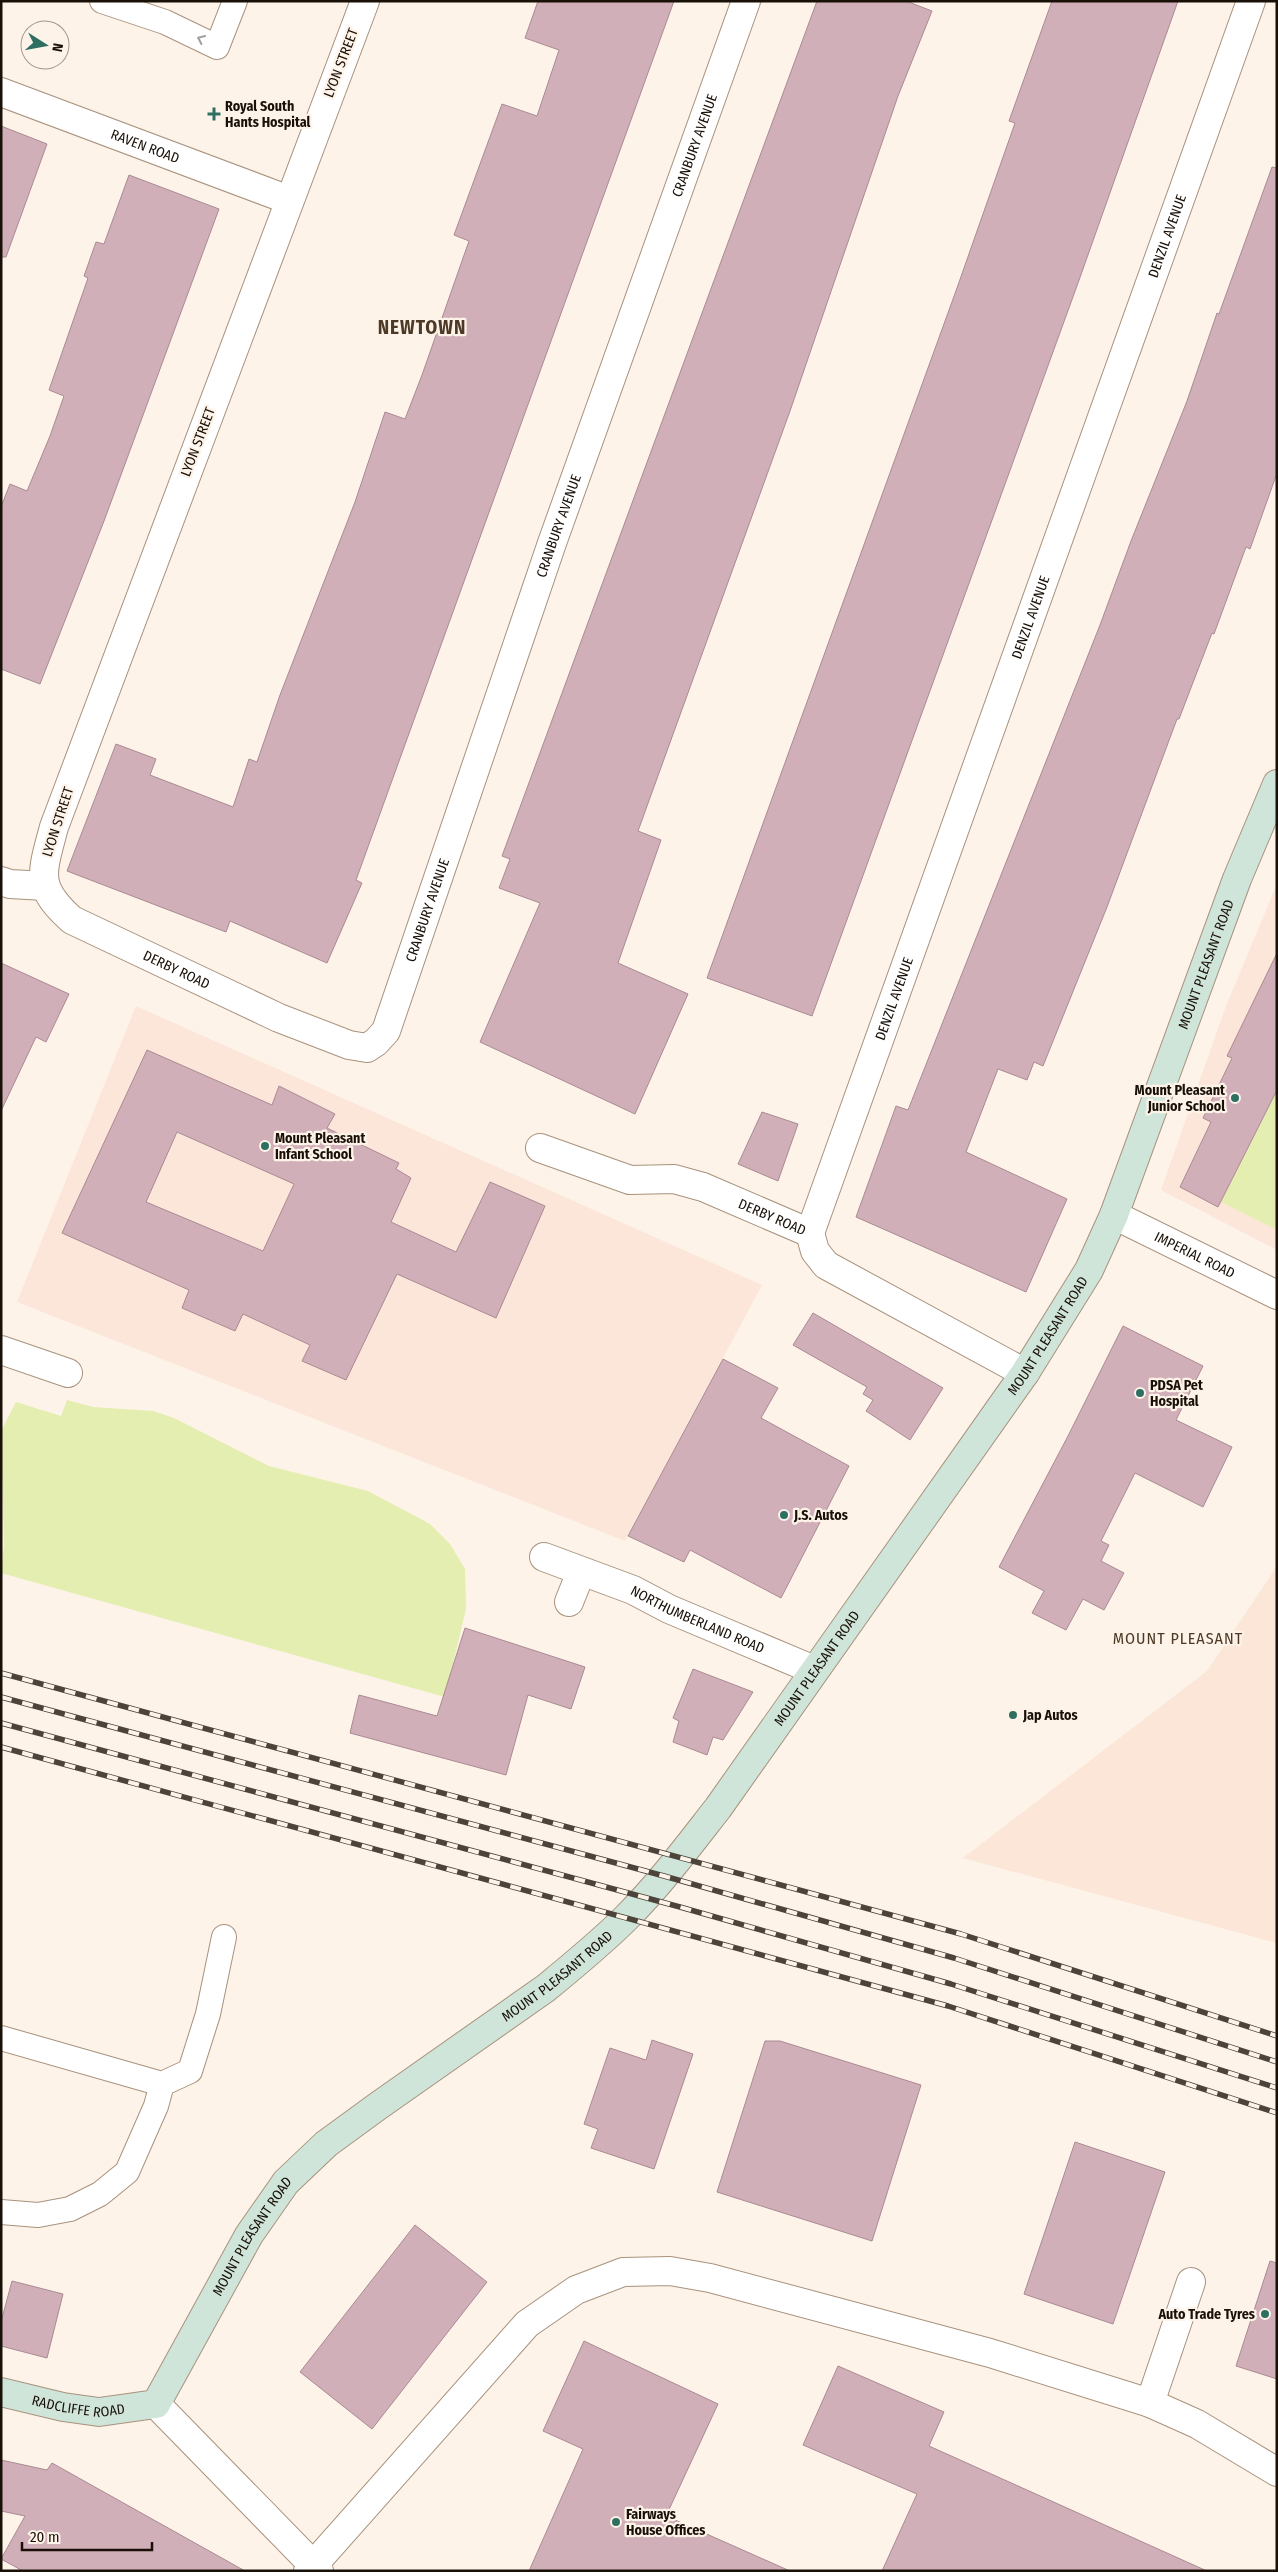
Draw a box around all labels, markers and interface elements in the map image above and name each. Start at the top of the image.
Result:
north arrow [20,20,70,70]
street label: LYON STREET [320,26,362,100]
one-way arrow [197,35,206,46]
text: N [48,42,66,53]
street label: CRANBURY AVENUE [668,91,721,199]
place label: Royal South Hants Hospital [225,98,311,131]
marker: Royal South Hants Hospital [207,107,221,121]
street label: RAVEN ROAD [108,125,182,167]
street label: DENZIL AVENUE [1144,192,1190,280]
district label: NEWTOWN [378,316,466,339]
street label: LYON STREET [177,405,219,479]
street label: CRANBURY AVENUE [532,472,585,580]
street label: DENZIL AVENUE [1008,573,1053,661]
street label: LYON STREET [39,784,77,859]
street label: CRANBURY AVENUE [402,856,453,964]
street label: MOUNT PLEASANT ROAD [1174,897,1237,1031]
street label: DERBY ROAD [141,946,213,993]
street label: DENZIL AVENUE [871,954,917,1042]
place label: Mount Pleasant Junior School [1135,1082,1226,1115]
marker: Mount Pleasant Junior School [1229,1092,1241,1104]
place label: Mount Pleasant Infant School [275,1130,366,1163]
marker: Mount Pleasant Infant School [259,1140,271,1152]
street label: DERBY ROAD [736,1195,809,1239]
street label: IMPERIAL ROAD [1152,1228,1238,1282]
street label: MOUNT PLEASANT ROAD [1004,1273,1091,1398]
place label: PDSA Pet Hospital [1150,1377,1204,1410]
marker: PDSA Pet Hospital [1134,1387,1146,1399]
place label: J.S. Autos [793,1507,848,1524]
marker: J.S. Autos [778,1509,790,1521]
street label: NORTHUMBERLAND ROAD [628,1582,767,1657]
street label: MOUNT PLEASANT ROAD [770,1607,863,1729]
district label: MOUNT PLEASANT [1113,1629,1243,1648]
place label: Jap Autos [1022,1707,1078,1724]
marker: Jap Autos [1007,1709,1019,1721]
street label: MOUNT PLEASANT ROAD [498,1927,616,2025]
street label: MOUNT PLEASANT ROAD [209,2173,295,2299]
place label: Auto Trade Tyres [1157,2306,1255,2323]
marker: Auto Trade Tyres [1259,2308,1271,2320]
street label: RADCLIFFE ROAD [30,2391,126,2421]
place label: Fairways House Offices [626,2506,705,2539]
marker: Fairways House Offices [610,2516,622,2528]
scale bar [22,2520,152,2552]
text: 20 m [30,2528,60,2546]

